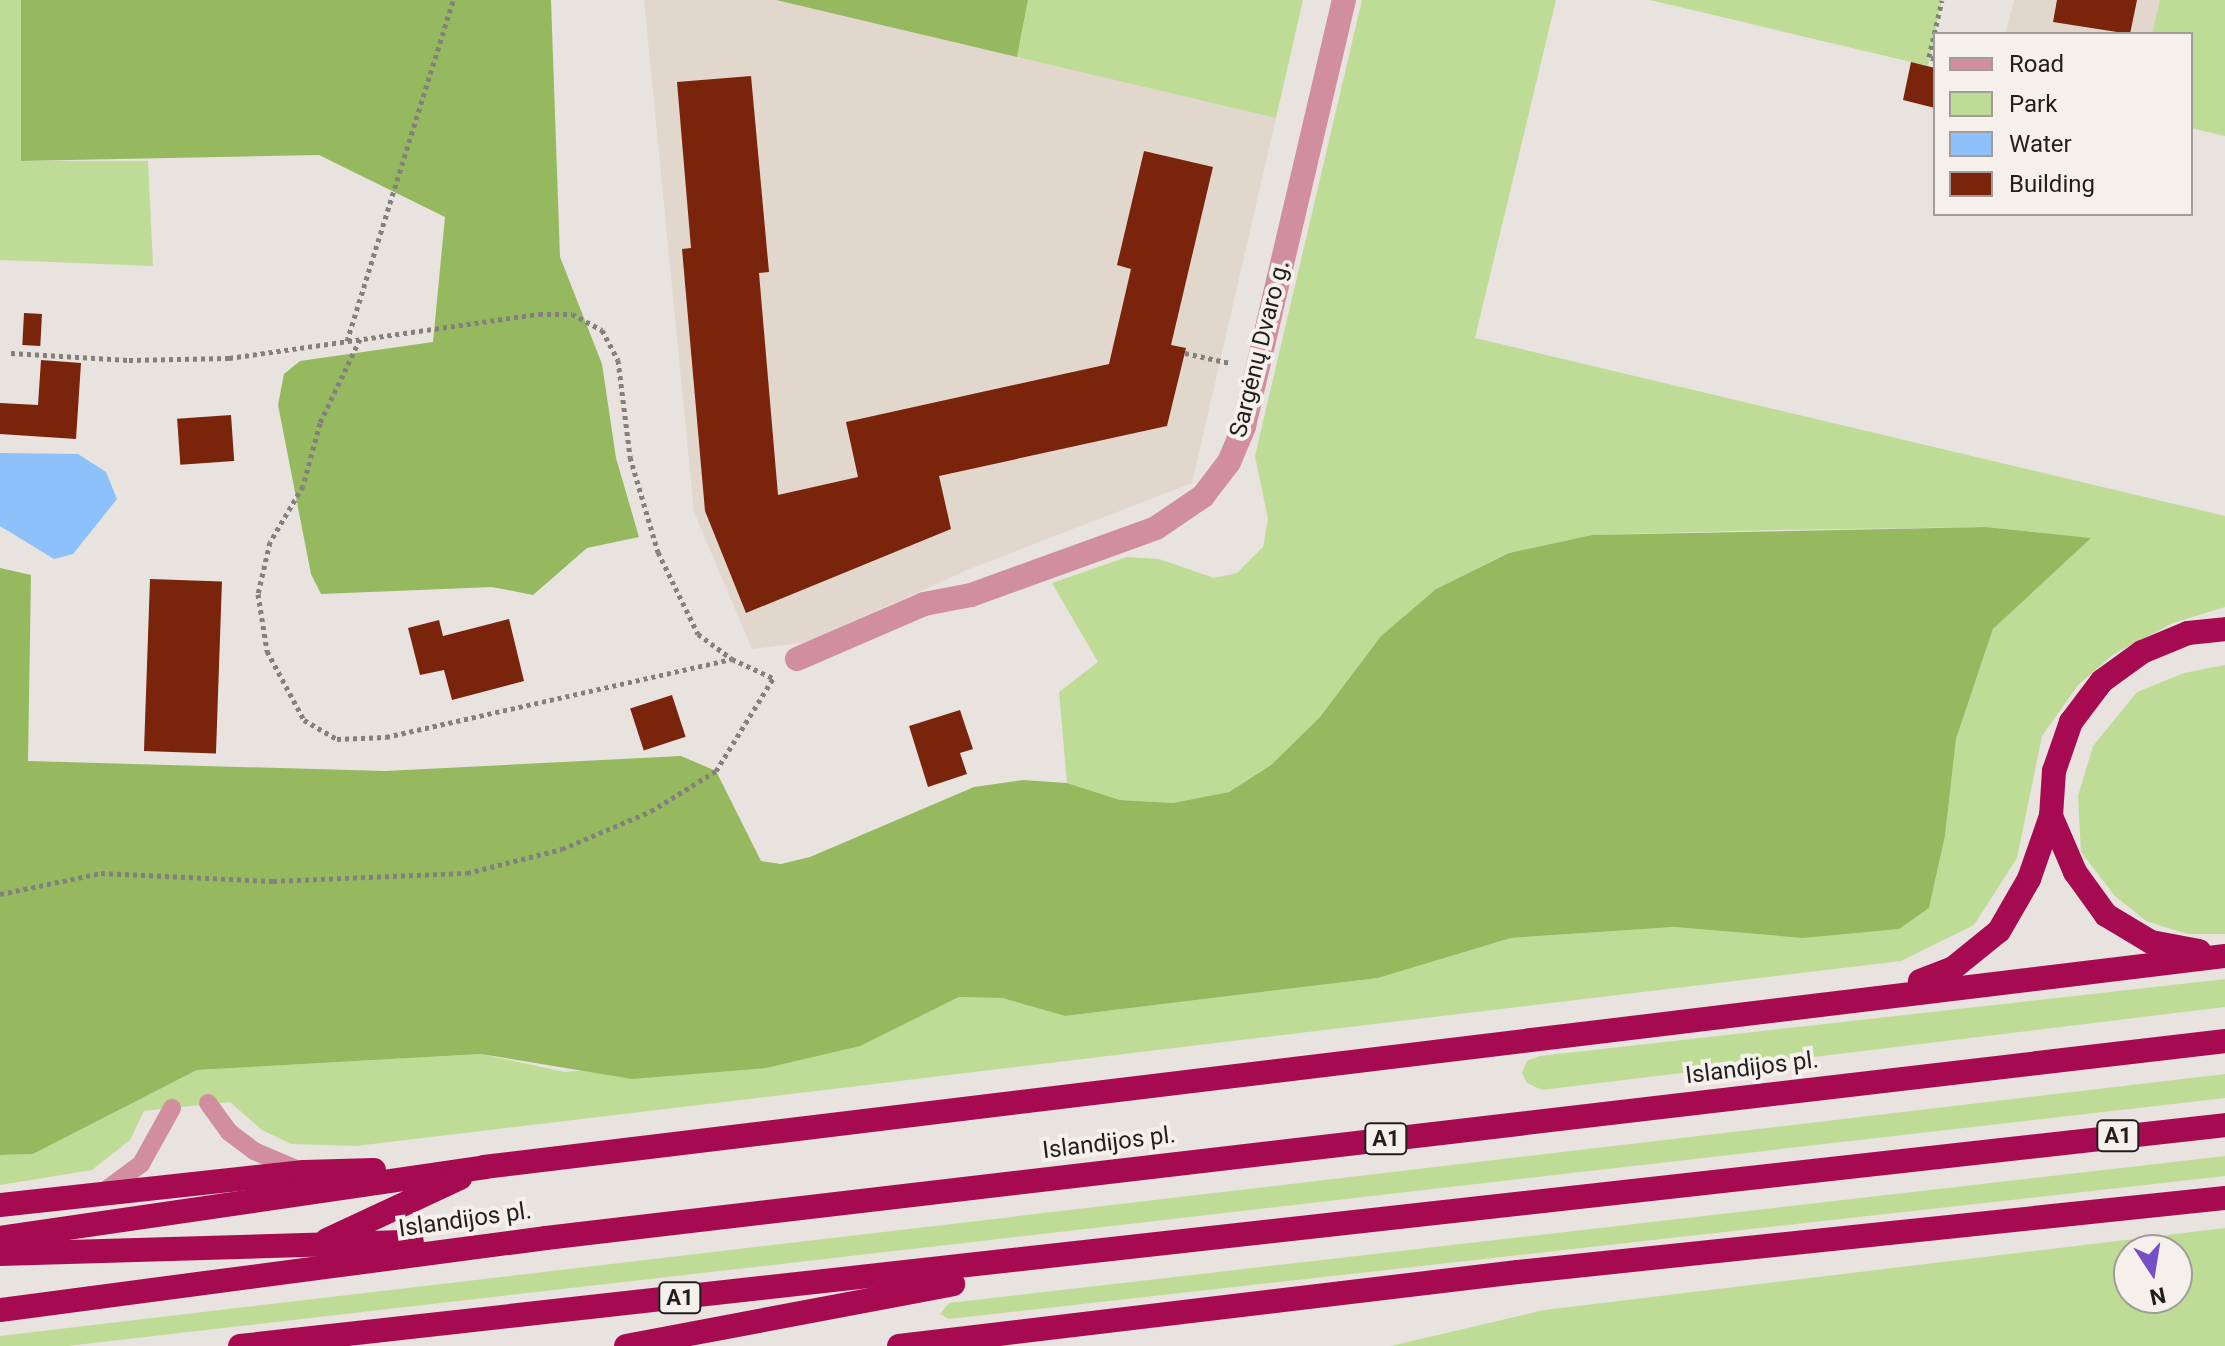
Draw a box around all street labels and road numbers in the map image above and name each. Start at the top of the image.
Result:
street label: Sargėnų Dvaro g. [1224,257,1296,441]
street label: Islandijos pl. [1684,1046,1820,1090]
road number: A1 [2096,1118,2140,1154]
street label: Islandijos pl. [1041,1121,1177,1165]
road number: A1 [1364,1121,1408,1157]
street label: Islandijos pl. [397,1196,533,1244]
road number: A1 [658,1280,702,1316]

